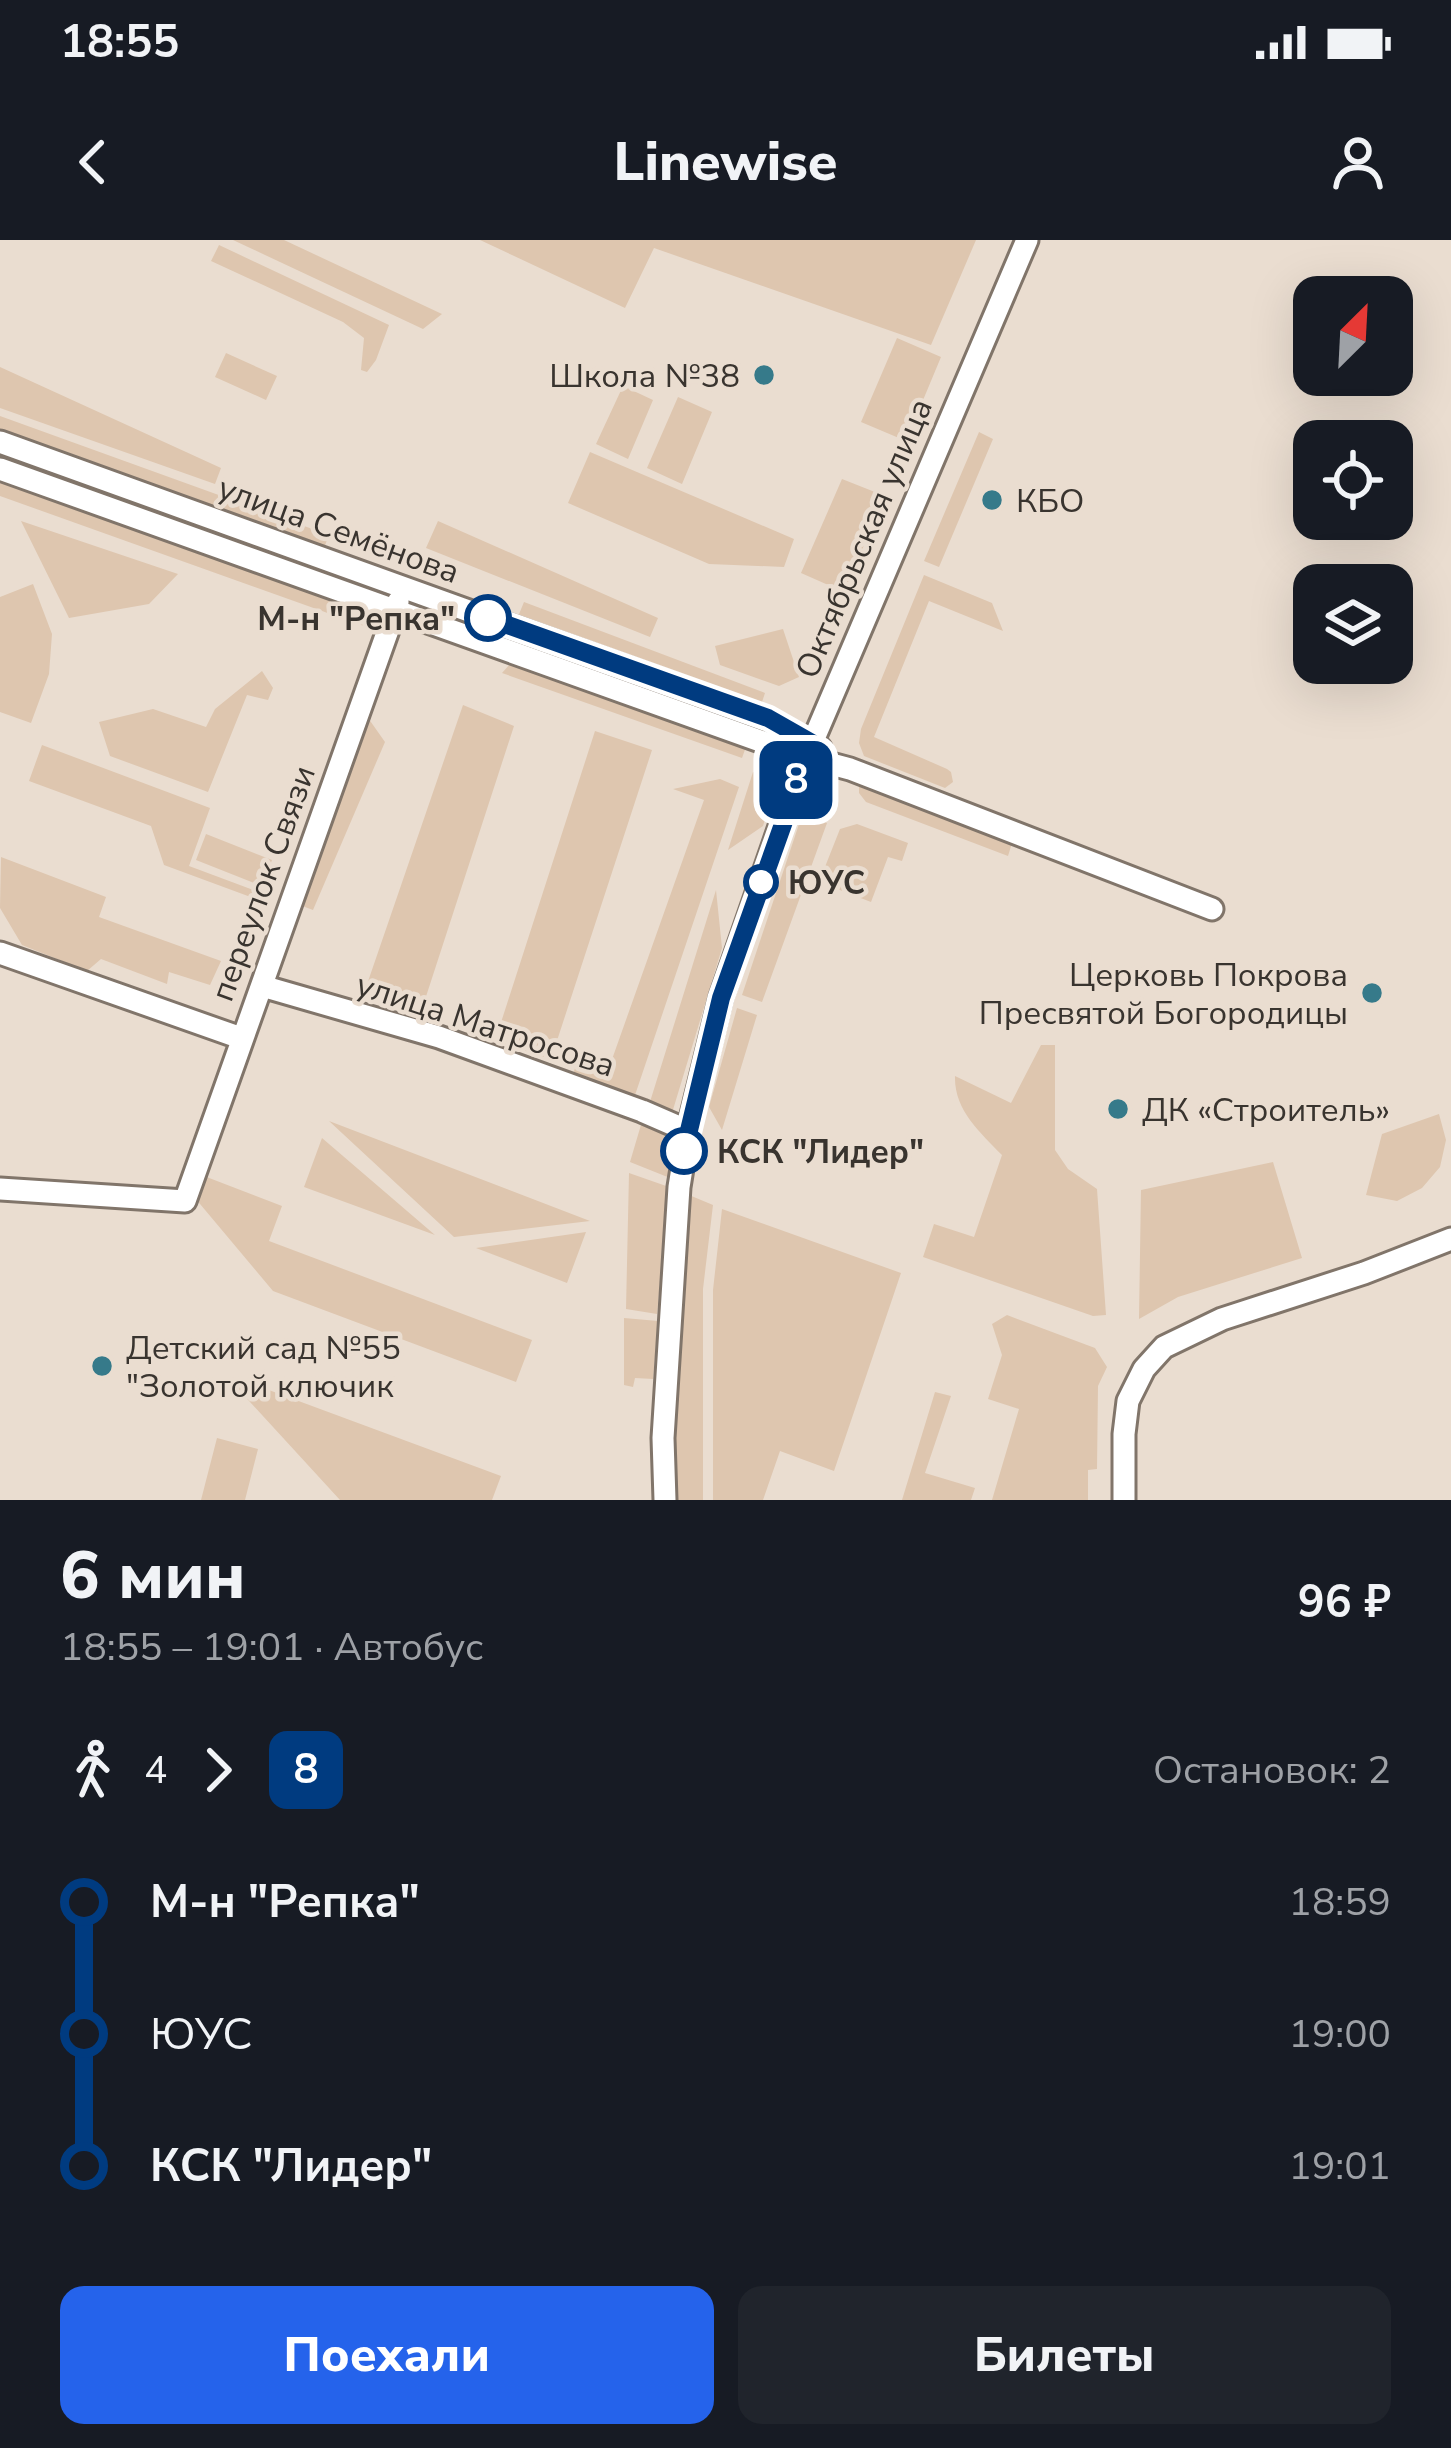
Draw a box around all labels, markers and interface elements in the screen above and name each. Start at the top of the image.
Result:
text: 18:55 [60,12,179,73]
text: Linewise [614,125,837,199]
icon: back [60,129,126,195]
icon: person [1325,129,1391,195]
north arrow [1293,276,1413,396]
map controls [1293,276,1413,684]
place label: Школа №38 [549,354,740,399]
marker: Школа №38 [751,362,777,388]
street label: Октябрьская улица [785,392,944,686]
button: locate [1293,420,1413,540]
street label: улица Семёнова [212,466,465,595]
place label: КБО [1016,479,1084,524]
marker: КБО [979,487,1005,513]
button: layers [1293,564,1413,684]
marker: М-н "Репка" [466,596,510,640]
place label: М-н "Репка" [257,597,455,642]
line badge: 8 [757,741,835,819]
text: 8 [783,751,809,808]
street label: переулок Связи [200,759,327,1008]
place label: ЮУС [788,861,865,906]
marker: ЮУС [745,866,777,898]
place label: Церковь Покрова Пресвятой Богородицы [979,953,1348,1036]
street label: улица Матросова [350,962,621,1088]
marker: Церковь Покрова Пресвятой Богородицы [1359,980,1385,1006]
place label: ДК «Строитель» [1142,1088,1390,1133]
marker: ДК «Строитель» [1105,1096,1131,1122]
marker: КСК "Лидер" [662,1129,706,1173]
place label: КСК "Лидер" [717,1130,924,1175]
place label: Детский сад №55 "Золотой ключик [126,1326,401,1409]
marker: Детский сад №55 "Золотой ключик [89,1353,115,1379]
text: 6 мин [60,1531,246,1621]
text: 96 ₽ [1298,1572,1391,1633]
text: 18:55 – 19:01 · Автобус [60,1621,483,1674]
icon: walk [60,1737,126,1803]
icon: forward [185,1737,251,1803]
text: 8 [293,1741,319,1798]
text: 4 [144,1744,167,1797]
text: Остановок: 2 [1153,1744,1391,1797]
text: М-н "Репка" [150,1872,420,1933]
text: 18:59 [1289,1876,1391,1929]
text: ЮУС [150,2004,253,2065]
text: 19:00 [1289,2008,1391,2061]
text: КСК "Лидер" [150,2136,432,2197]
text: 19:01 [1289,2140,1391,2193]
button: Поехали [60,2286,714,2424]
button: Билеты [738,2286,1391,2424]

